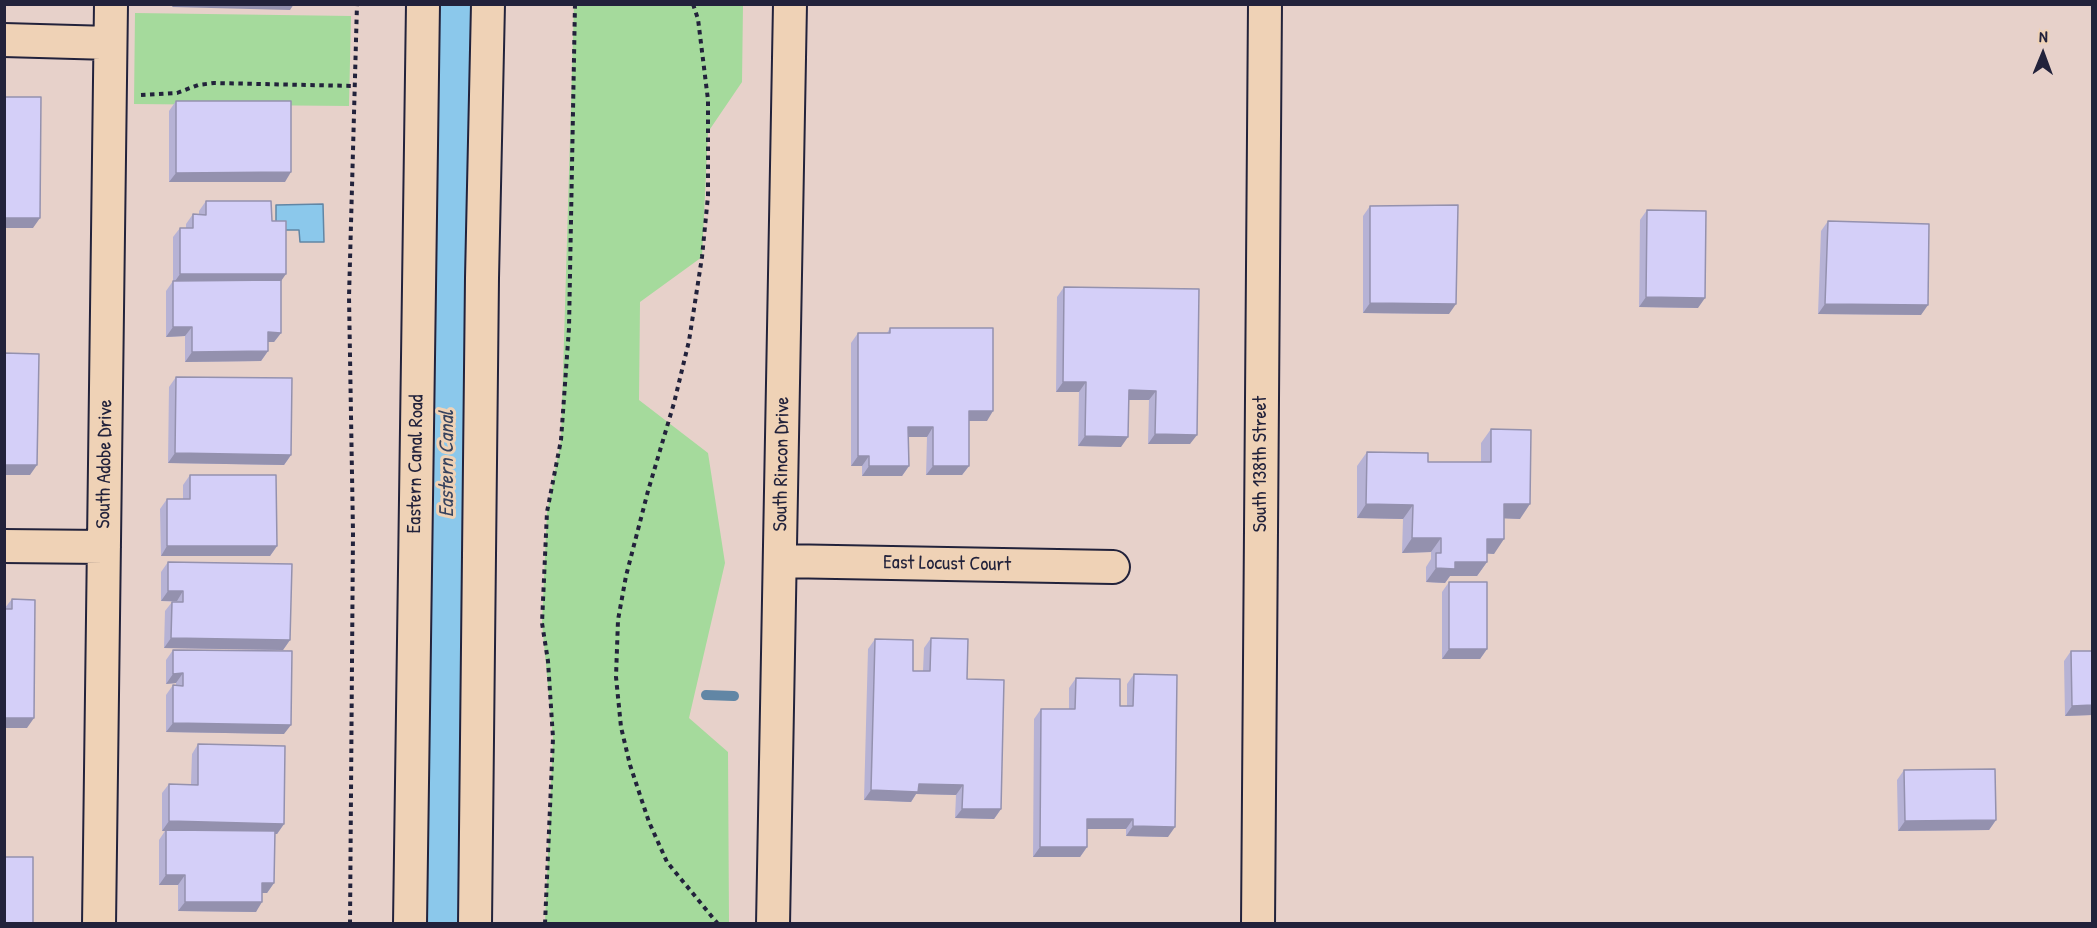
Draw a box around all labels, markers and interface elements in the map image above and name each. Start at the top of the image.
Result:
north arrow [2013,24,2073,84]
text: N [2039,25,2048,47]
street label: Eastern Canal Road [403,394,429,534]
street label: South Rincon Drive [769,396,795,532]
street label: South 138th Street [1249,396,1273,532]
street label: South Adobe Drive [92,399,118,529]
water label: Eastern Canal [434,411,460,517]
street label: East Locust Court [883,551,1011,577]

